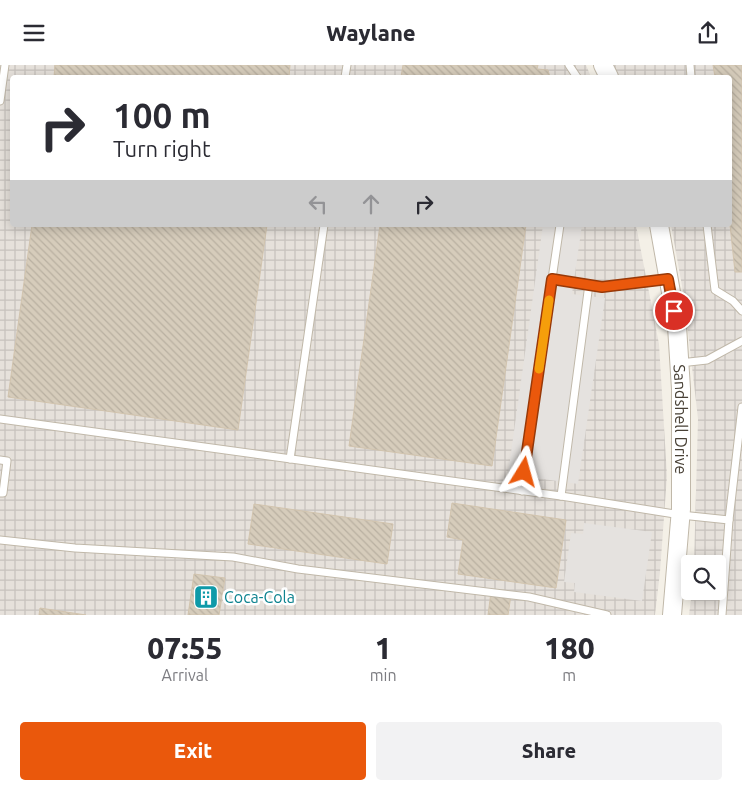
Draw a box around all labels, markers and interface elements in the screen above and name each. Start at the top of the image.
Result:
icon: menu [20,19,48,47]
icon: share [694,19,722,47]
text: Waylane [326,20,416,45]
icon: right [30,95,95,160]
text: 100 m [113,95,211,135]
text: Turn right [113,136,211,161]
icon: left [304,190,332,218]
icon: ahead [357,190,385,218]
icon: right [410,190,438,218]
pin [653,290,695,332]
icon: arrive [660,297,688,325]
street label: Sandshell Drive [670,364,690,474]
position arrow [497,445,549,497]
map controls [681,555,726,600]
button: search [681,555,726,600]
building icon: Coca-Cola [193,584,219,610]
place label: Coca-Cola [224,588,295,606]
text: 07:55 [147,631,222,665]
text: 1 [375,631,392,665]
text: 180 [544,631,595,665]
text: Arrival [162,666,208,684]
text: min [370,666,397,684]
text: m [562,666,576,684]
button: Exit [20,722,366,780]
button: Share [376,722,722,780]

